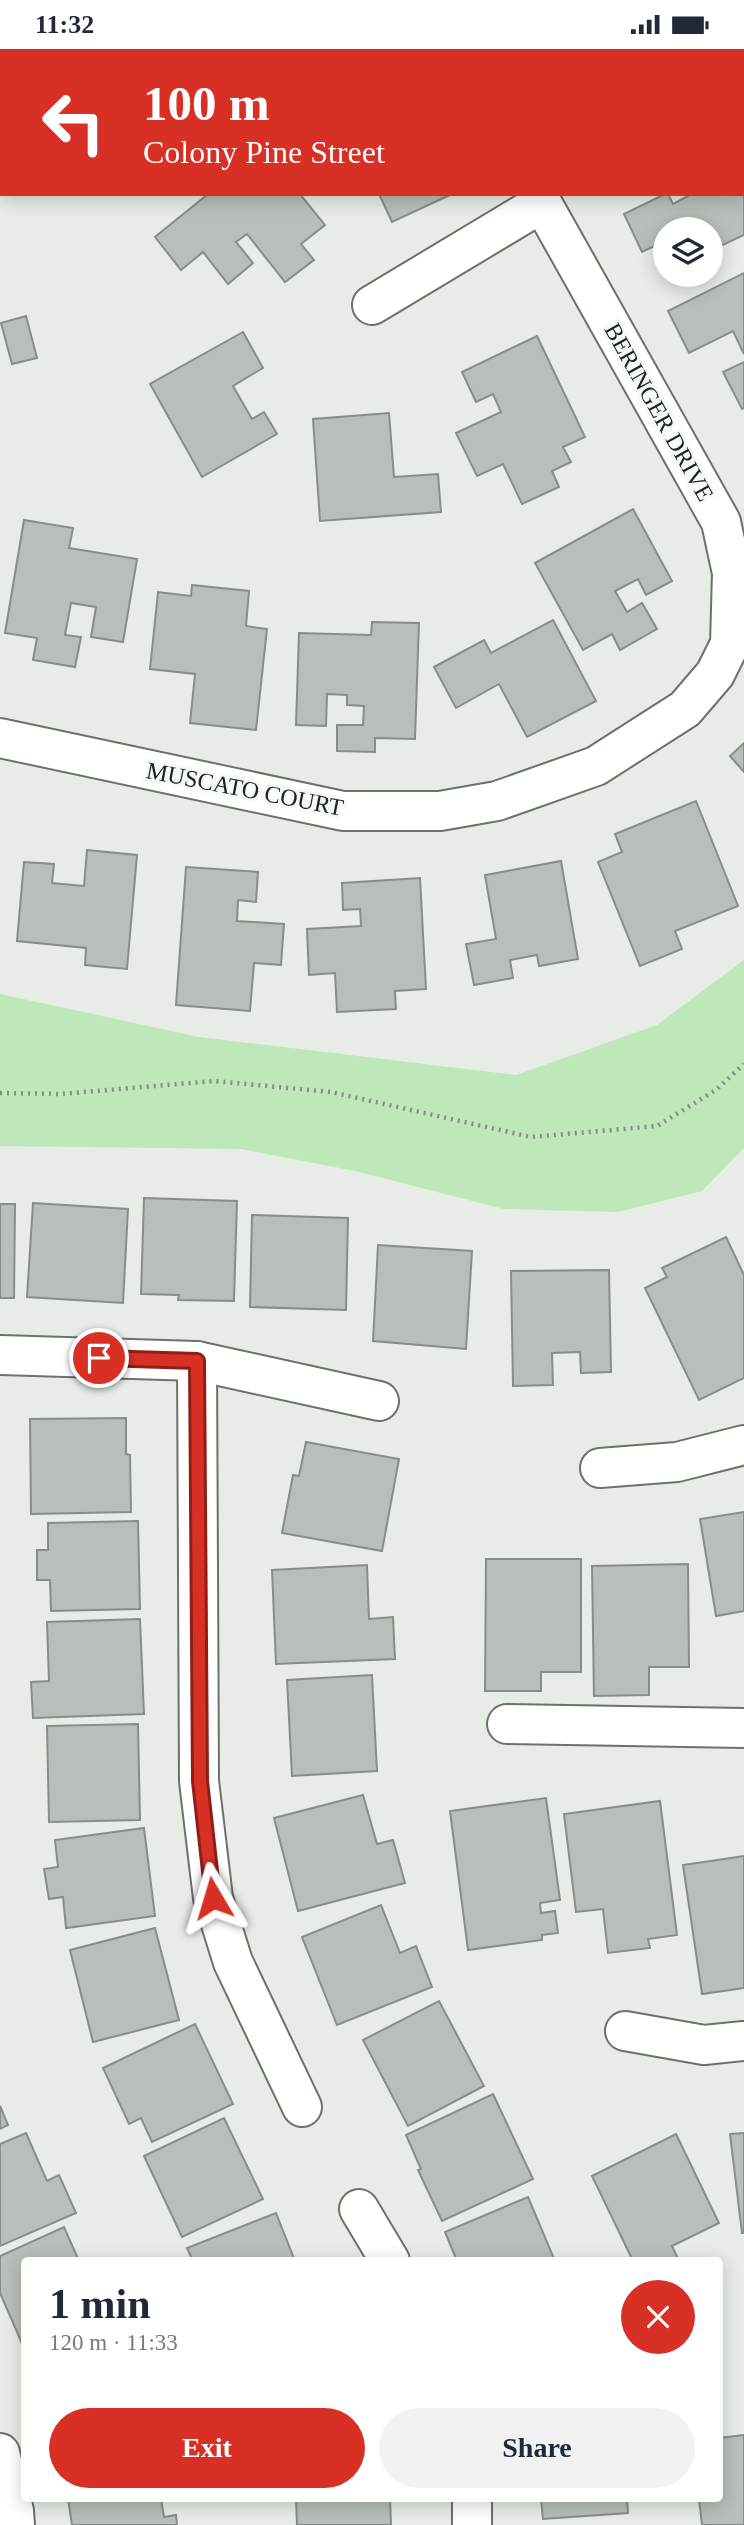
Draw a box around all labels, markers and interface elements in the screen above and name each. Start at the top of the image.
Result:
text: 11:32 [35,10,94,39]
text: 100 m [143,76,270,131]
icon: left [28,77,119,168]
text: Colony Pine Street [143,134,385,170]
map controls [653,217,723,287]
button: layers [653,217,723,287]
street label: BERINGER DRIVE [599,319,719,505]
street label: MUSCATO COURT [144,757,346,821]
pin [69,1328,129,1388]
icon: arrive [80,1339,118,1377]
position arrow [176,1861,250,1935]
button: close [621,2280,695,2354]
text: 1 min [49,2281,151,2327]
text: 120 m · 11:33 [49,2330,178,2355]
button: Exit [49,2408,365,2488]
button: Share [379,2408,695,2488]

